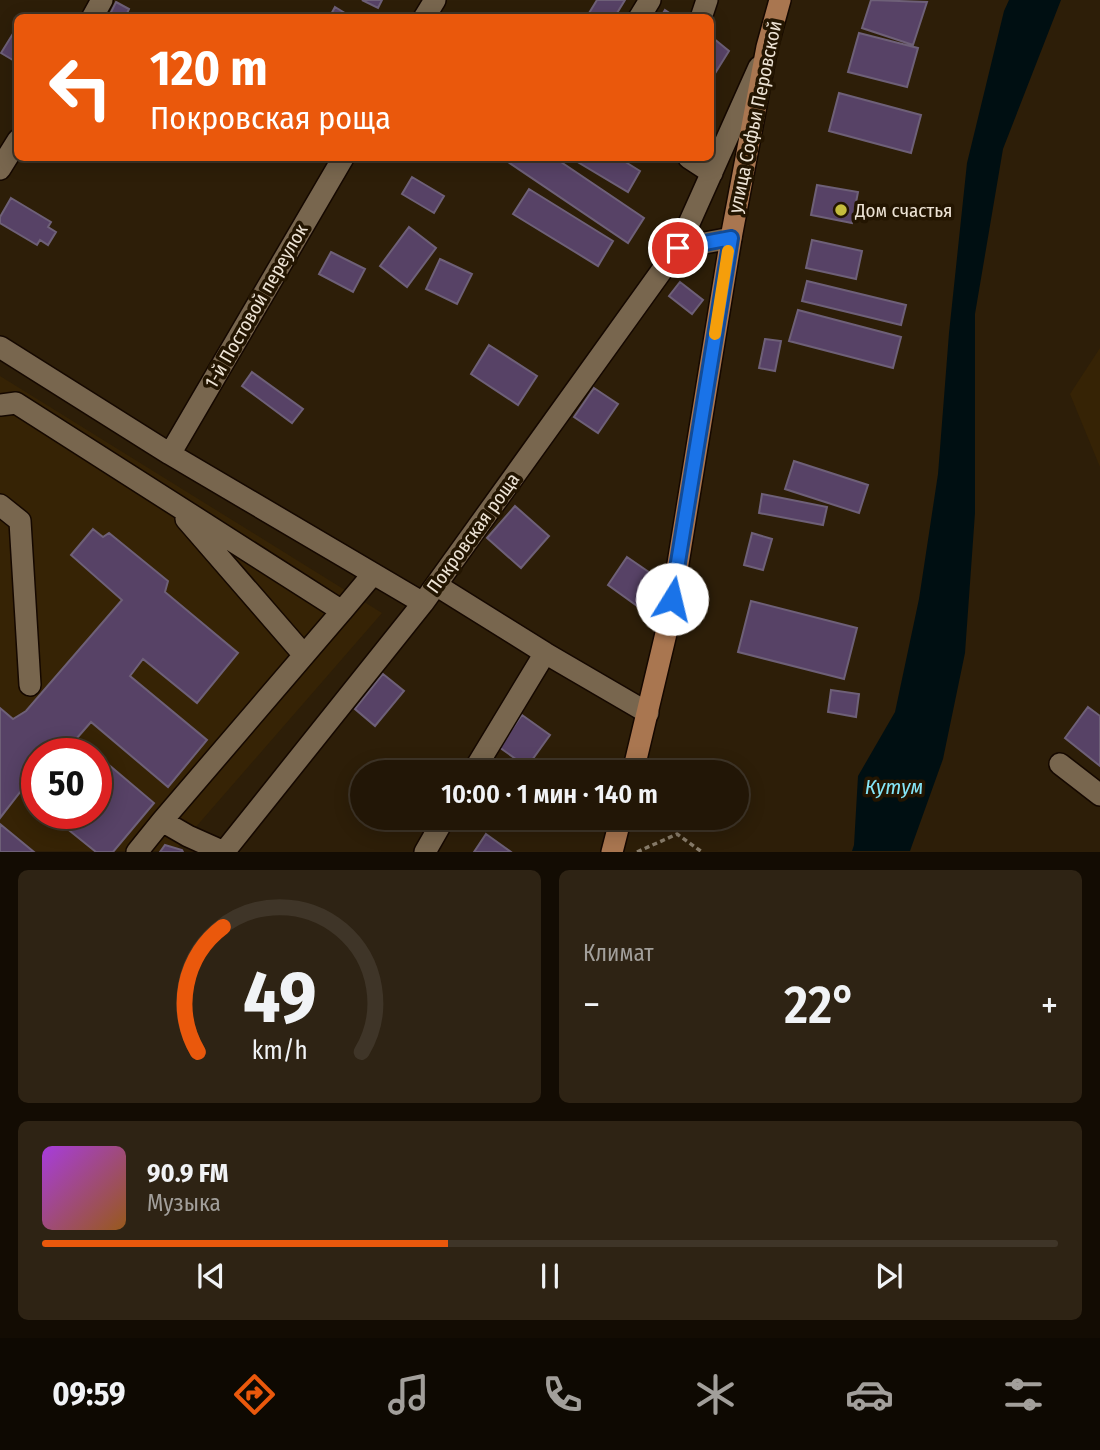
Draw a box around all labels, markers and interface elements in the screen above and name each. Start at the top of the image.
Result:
street label: улица Софьи Перовской [723,19,787,215]
text: 120 m [150,39,268,98]
icon: left [35,42,126,133]
text: Покровская роща [150,99,391,137]
place label: Дом счастья [854,199,952,222]
marker: Дом счастья [833,202,849,218]
pin [648,218,708,278]
street label: 1-й Постовой переулок [200,220,312,392]
icon: arrive [659,229,697,267]
street label: Покровская роща [422,468,524,598]
position arrow [635,562,709,636]
speed limit sign: 50 [21,738,112,829]
water label: Кутум [865,774,923,800]
text: 10:00 · 1 мин · 140 m [441,779,658,810]
text: Климат [583,939,654,967]
text: 49 [243,955,316,1042]
text: 22° [784,974,856,1037]
text: − [583,982,600,1028]
text: + [1041,982,1058,1028]
text: km/h [252,1036,307,1066]
text: 90.9 FM [147,1158,228,1189]
text: Музыка [147,1189,221,1217]
icon: previous [192,1257,230,1295]
icon: pause [531,1257,569,1295]
icon: next [870,1257,908,1295]
icon: directions [230,1370,279,1419]
icon: music [384,1370,433,1419]
icon: phone [538,1370,587,1419]
icon: climate [691,1370,740,1419]
icon: car [845,1370,894,1419]
icon: filters [999,1370,1048,1419]
text: 09:59 [52,1375,125,1413]

